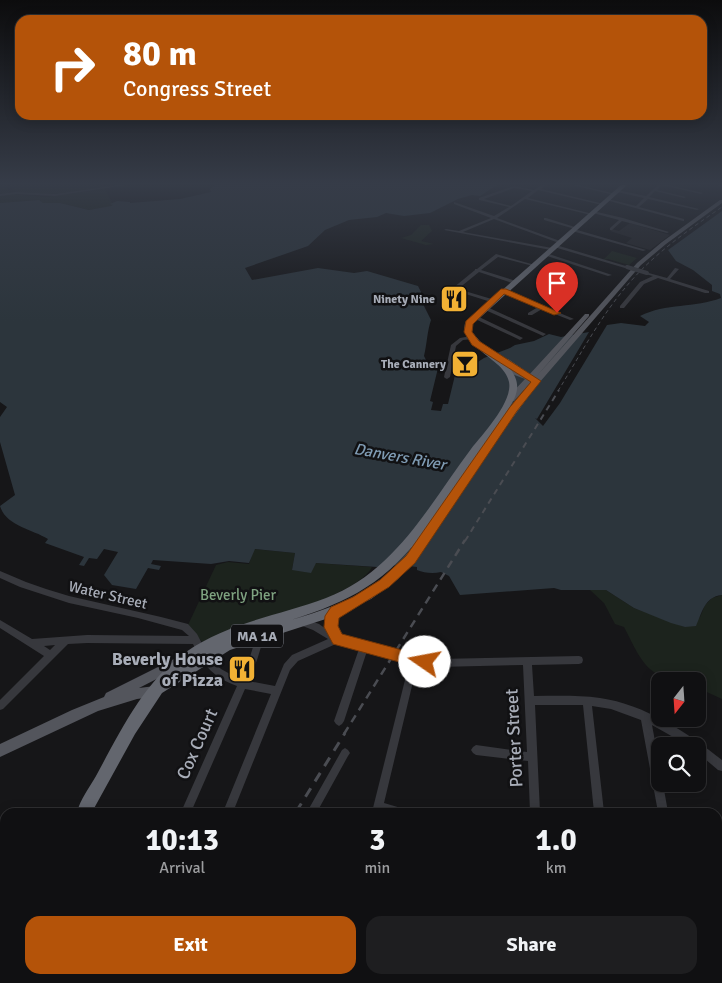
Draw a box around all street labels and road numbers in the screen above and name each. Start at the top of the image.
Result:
street label: Water Street [67,577,149,613]
road number: MA 1A [231,624,283,648]
street label: Porter Street [500,688,528,788]
street label: Cox Court [172,705,222,783]

